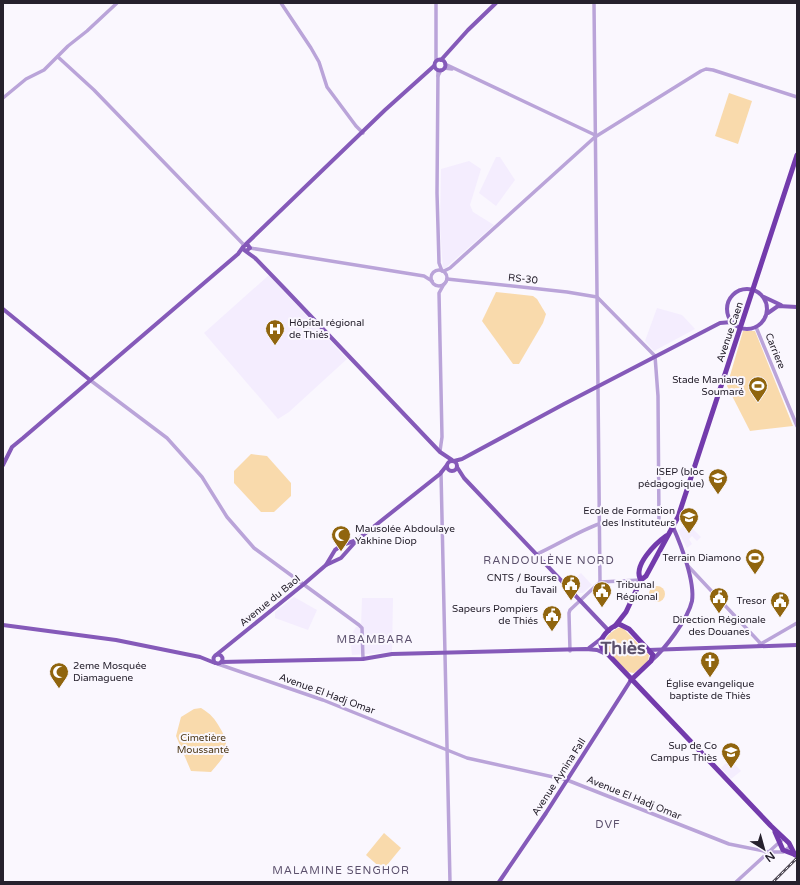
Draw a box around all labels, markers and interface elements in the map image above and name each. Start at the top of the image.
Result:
street label: RS-30 [507,271,539,287]
street label: Avenue Caen [714,300,746,364]
place label: Hôpital régional de Thiés [289,317,364,341]
hospital icon: Hôpital régional de Thiés [264,318,286,346]
street label: Carriere [762,331,788,371]
place label: Stade Maniang Soumaré [672,374,744,398]
sports icon: Stade Maniang Soumaré [747,375,769,403]
place label: ISEP (bloc pédagogique) [638,466,704,490]
school or university icon: ISEP (bloc pédagogique) [707,467,729,495]
place label: Ecole de Formation des Instituteurs [583,505,675,529]
school or university icon: Ecole de Formation des Instituteurs [678,506,700,534]
place label: Mausolée Abdoulaye Yakhine Diop [355,523,455,547]
mosque icon: Mausolée Abdoulaye Yakhine Diop [330,524,352,552]
sports icon: Terrain Diamono [744,547,766,575]
place label: Terrain Diamono [662,552,741,564]
district label: RANDOULÈNE NORD [483,553,615,567]
place label: CNTS / Bourse du Tavail [487,572,557,596]
street label: Avenue du Baol [237,573,303,629]
public building icon: CNTS / Bourse du Tavail [560,573,582,601]
place label: Tribunal Régional [616,579,658,603]
public building icon: Tribunal Régional [591,580,613,608]
public building icon: Direction Régionale des Douanes [708,586,730,614]
public building icon: Tresor [769,590,791,618]
place label: Tresor [736,595,766,607]
place label: Sapeurs Pompiers de Thiés [452,603,538,627]
public building icon: Sapeurs Pompiers de Thiés [541,604,563,632]
place label: Direction Régionale des Douanes [672,614,766,638]
district label: MBAMBARA [337,633,413,646]
district label: Thiès [599,637,646,659]
church icon: Église evangelique baptiste de Thiès [699,650,721,678]
place label: 2eme Mosquée Diamaguene [73,660,147,684]
mosque icon: 2eme Mosquée Diamaguene [48,661,70,689]
street label: Avenue El Hadj Omar [277,671,377,717]
place label: Église evangelique baptiste de Thiès [666,678,754,702]
park label: Cimetière Moussanté [177,732,229,756]
street label: Avenue Aynina Fall [530,736,588,818]
place label: Sup de Co Campus Thiès [650,740,717,764]
school or university icon: Sup de Co Campus Thiès [720,741,742,769]
street label: Avenue El Hadj Omar [585,773,683,823]
district label: DVF [595,818,621,831]
north arrow [744,829,784,869]
text: N [762,849,777,864]
district label: MALAMINE SENGHOR [272,864,410,877]

